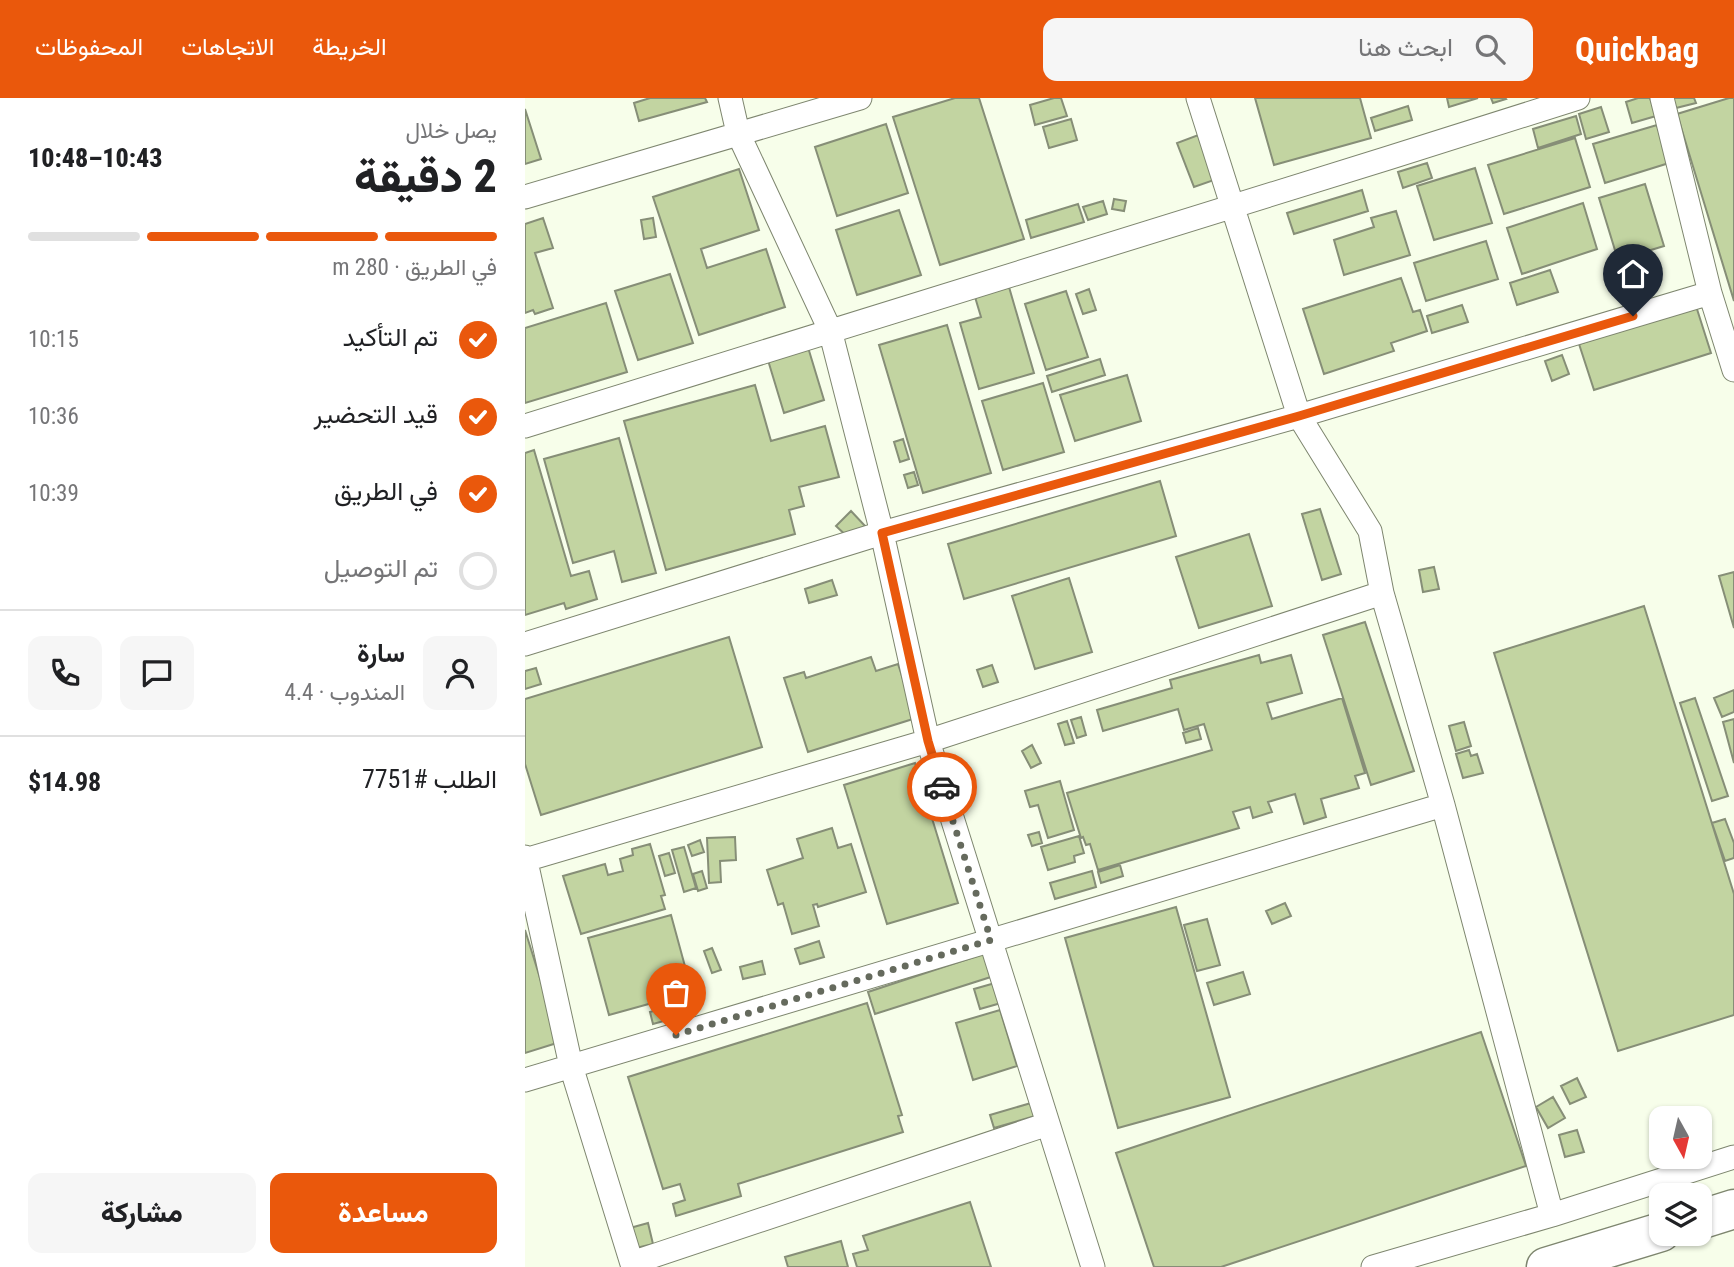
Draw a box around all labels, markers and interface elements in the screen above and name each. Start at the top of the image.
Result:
search box [1043,18,1533,81]
icon: search [1471,30,1509,68]
text: Quickbag [1575,30,1699,69]
text: ابحث هنا [1358,32,1453,62]
text: المحفوظات [35,33,143,61]
text: الاتجاهات [181,33,274,61]
text: الخريطة [312,33,387,61]
text: يصل خلال [405,117,497,144]
text: 10:43–10:48 [28,143,162,173]
text: 2 دقيقة [354,149,497,203]
pin [1603,244,1663,316]
text: في الطريق · 280 m [332,254,497,281]
icon: home [1614,255,1652,293]
icon: check [459,321,497,359]
text: تم التأكيد [343,322,438,352]
text: 10:15 [28,326,79,353]
icon: check [459,398,497,436]
text: قيد التحضير [314,399,438,429]
text: 10:36 [28,403,79,430]
icon: check [459,475,497,513]
text: في الطريق [334,476,438,506]
text: 10:39 [28,480,79,507]
text: تم التوصيل [324,553,438,583]
button: phone [28,636,102,710]
button: chat [120,636,194,710]
button: person [423,636,497,710]
text: سارة [357,638,405,668]
text: المندوب · 4.4 [285,679,405,706]
courier [907,752,977,822]
text: الطلب #7751 [362,764,497,794]
text: $14.98 [28,767,101,797]
icon: car [923,768,961,806]
pin [646,963,706,1035]
icon: bag [657,974,695,1012]
north arrow [1649,1106,1711,1169]
map controls [1649,1106,1712,1246]
button: مشاركة [28,1173,256,1253]
button: مساعدة [270,1173,497,1253]
button: layers [1649,1183,1712,1246]

